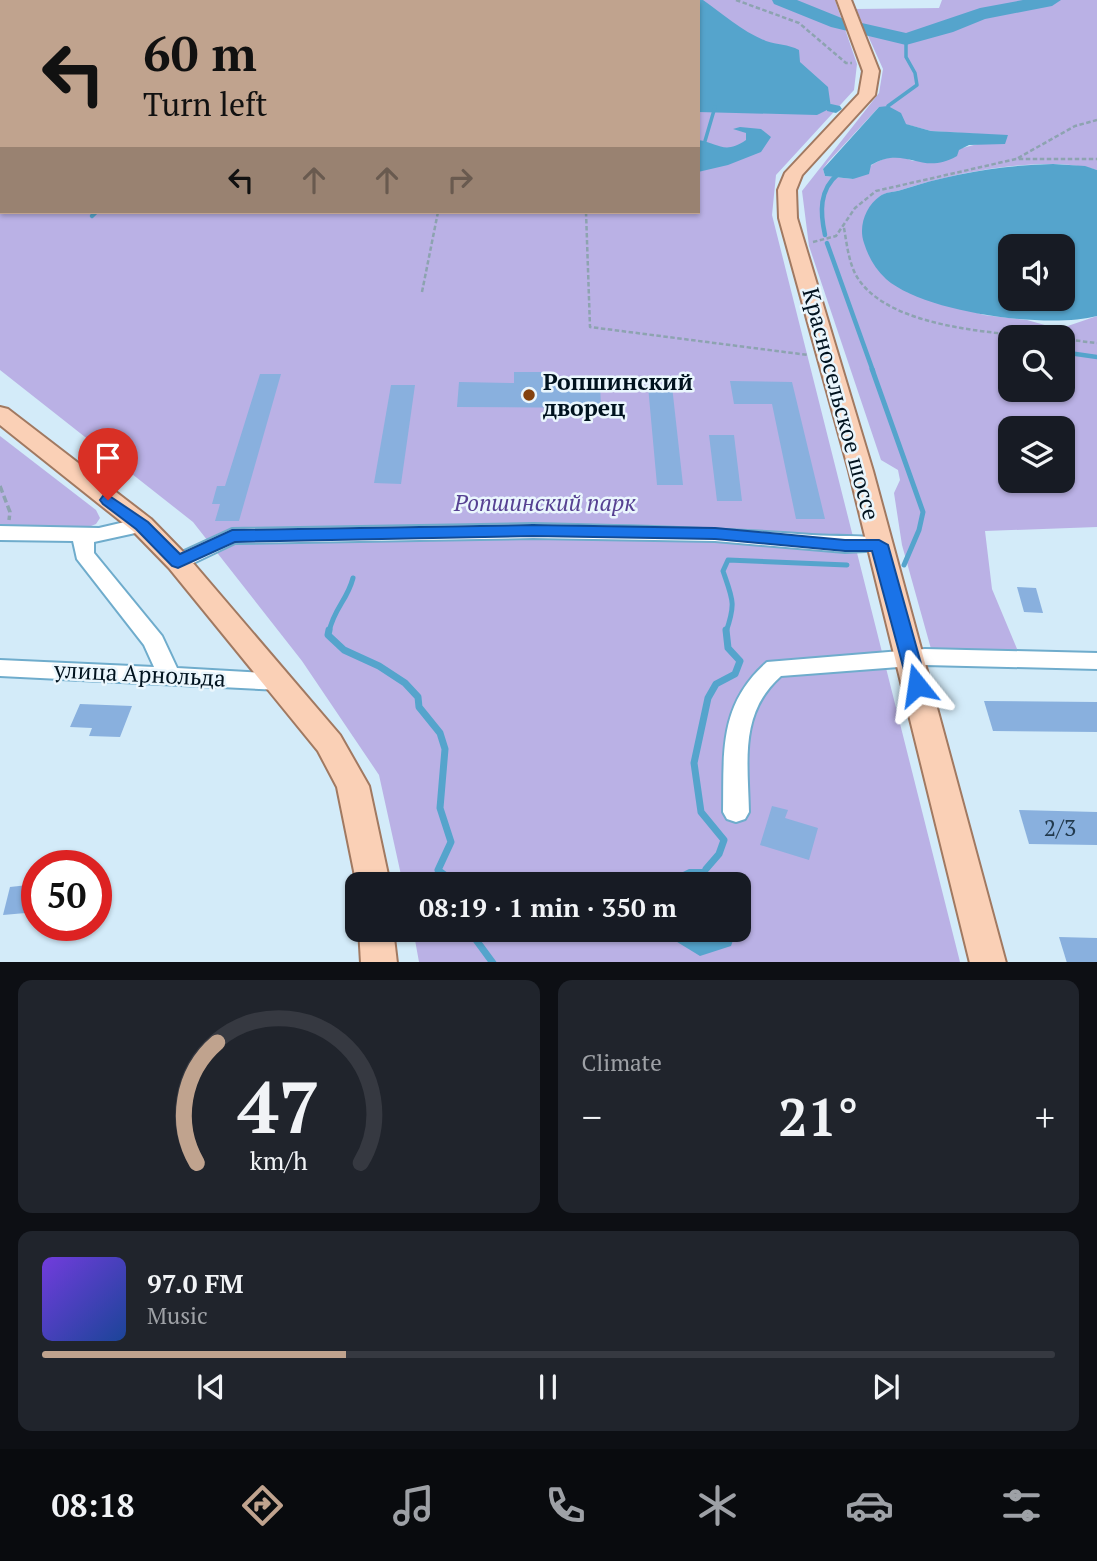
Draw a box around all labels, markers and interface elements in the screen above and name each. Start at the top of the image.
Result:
text: 60 m [143,20,257,85]
icon: left [28,28,119,119]
text: Turn left [143,83,267,125]
icon: left [222,161,260,199]
icon: ahead [295,161,333,199]
icon: ahead [368,161,406,199]
icon: right [441,161,479,199]
map controls [998,234,1075,493]
button: sound [998,234,1075,311]
street label: Красносельское шоссе [796,284,887,523]
button: search [998,325,1075,402]
place label: Ропшинский дворец [543,366,693,423]
marker: Ропшинский дворец [521,387,537,403]
button: layers [998,416,1075,493]
pin [78,428,138,500]
icon: arrive [89,439,127,477]
park label: Ропшинский парк [453,487,636,518]
position arrow [880,648,954,722]
street label: улица Арнольда [52,653,227,693]
house number: 2/3 [1044,812,1076,843]
speed limit sign: 50 [21,850,112,941]
text: 08:19 · 1 min · 350 m [419,890,677,924]
text: Climate [582,1047,662,1078]
text: 47 [238,1057,320,1154]
text: 21° [778,1082,858,1151]
text: − [582,1092,602,1142]
text: + [1035,1092,1055,1142]
text: km/h [250,1143,308,1176]
text: 97.0 FM [147,1266,244,1300]
text: Music [147,1300,208,1331]
icon: previous [192,1368,230,1406]
icon: pause [529,1368,567,1406]
icon: next [867,1368,905,1406]
icon: directions [238,1481,287,1530]
icon: music [389,1481,438,1530]
icon: phone [541,1481,590,1530]
icon: climate [693,1481,742,1530]
icon: car [845,1481,894,1530]
icon: filters [997,1481,1046,1530]
text: 08:18 [51,1484,135,1526]

